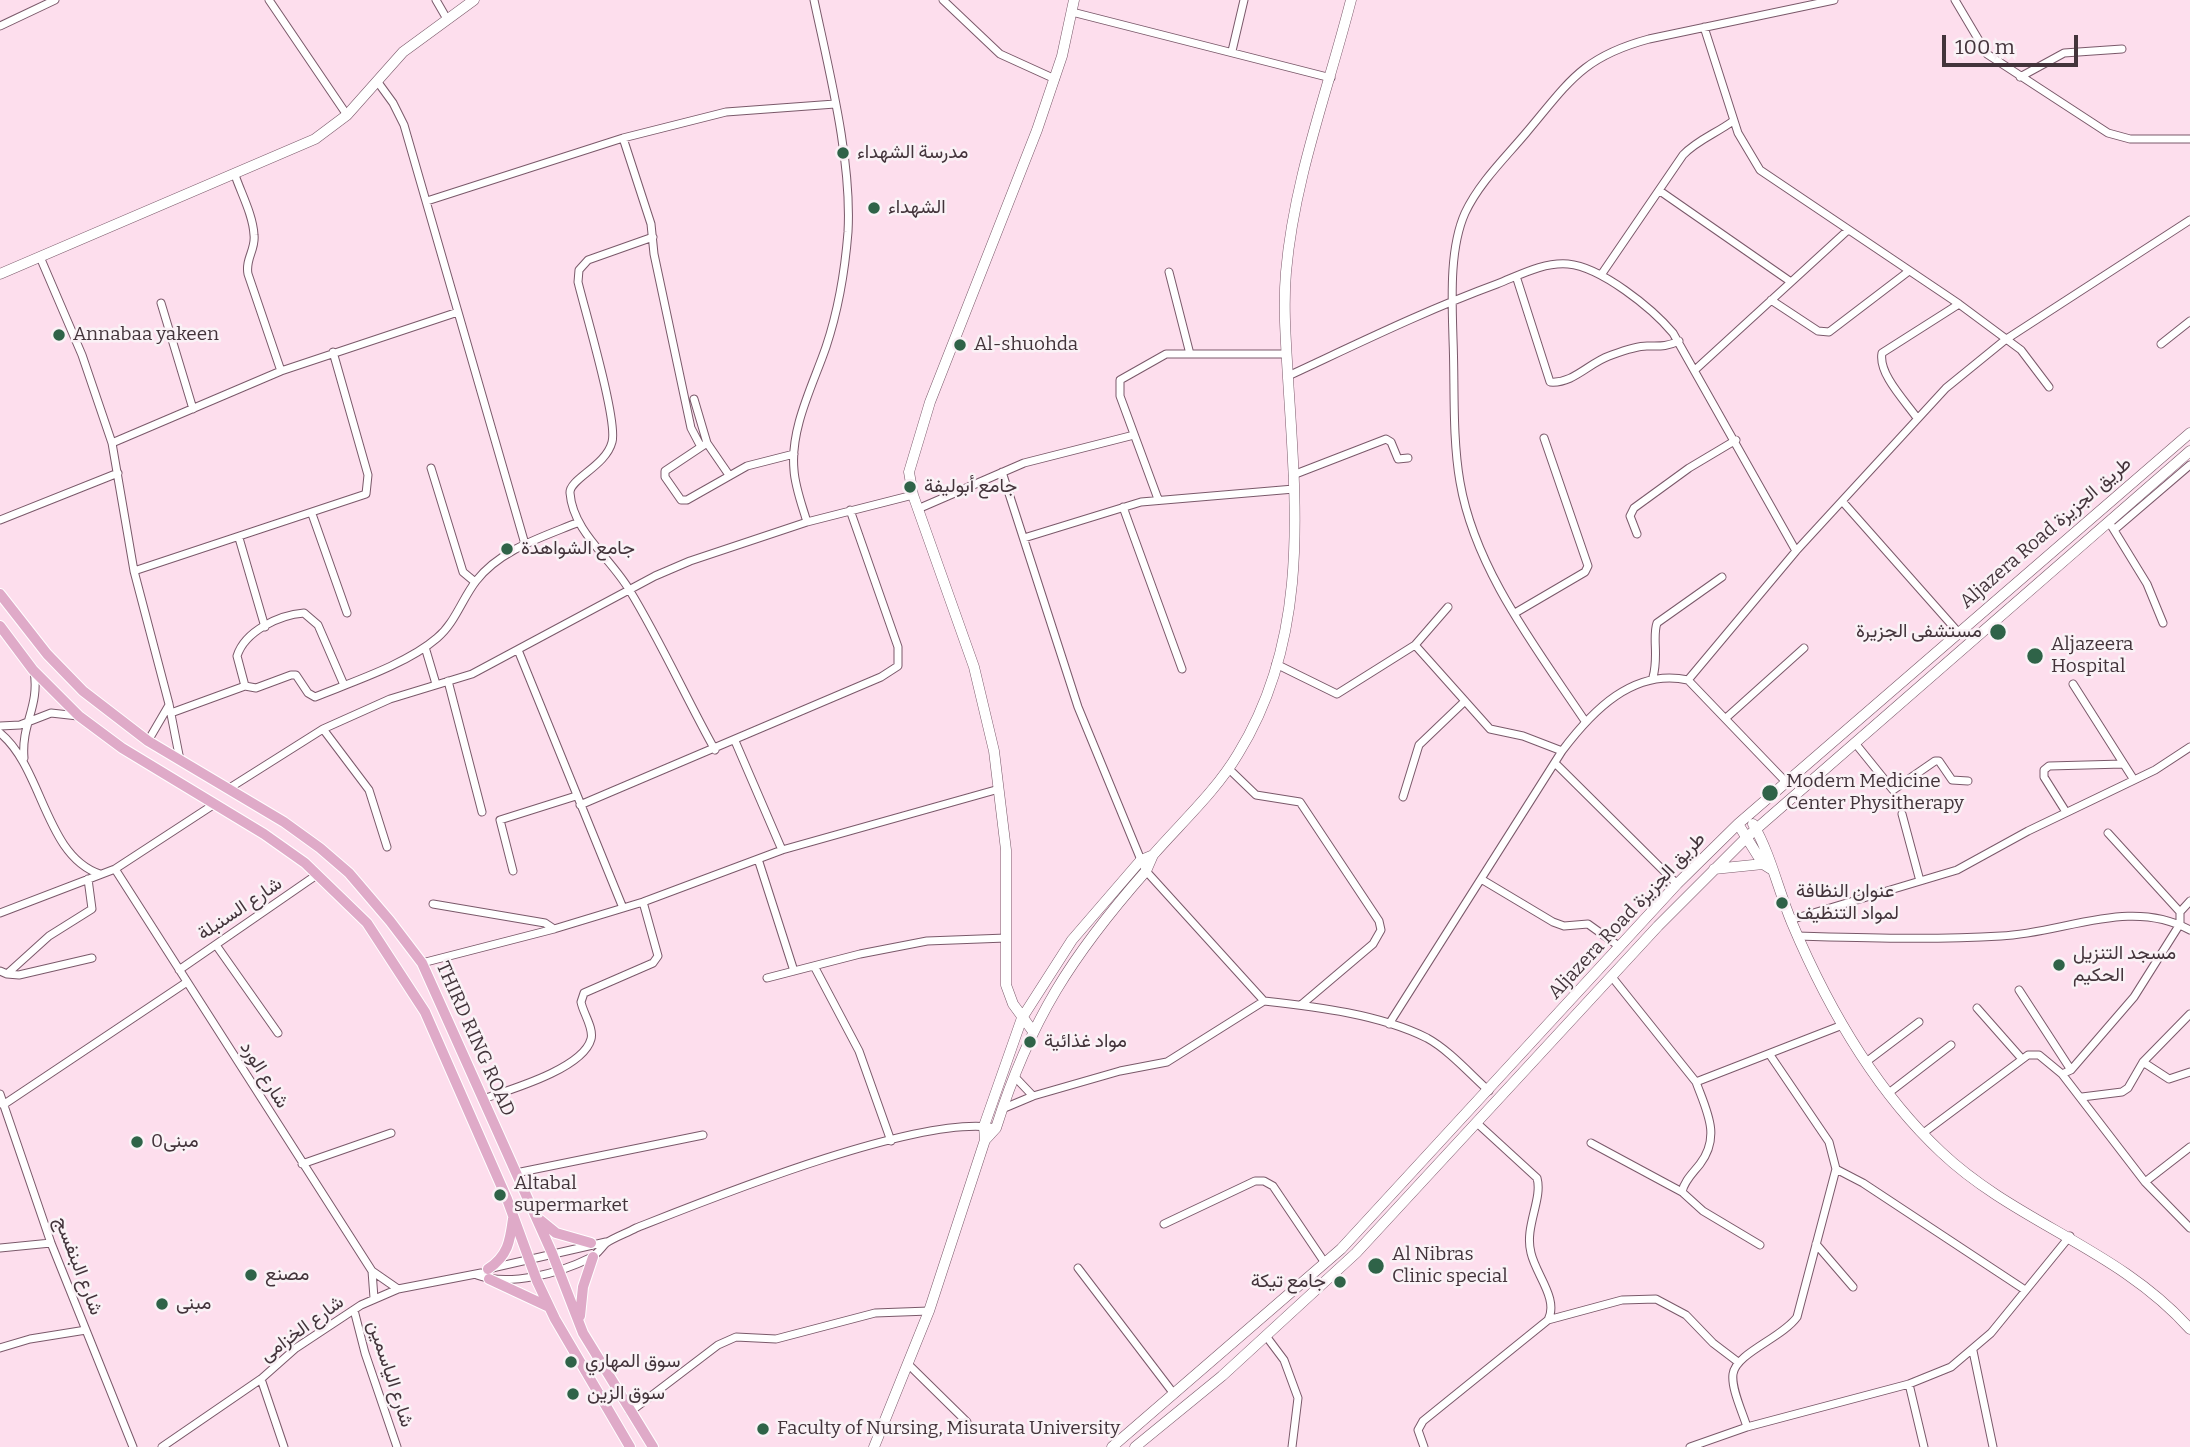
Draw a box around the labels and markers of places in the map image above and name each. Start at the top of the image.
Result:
place label: مدرسة الشهداء [857,142,968,164]
marker: مدرسة الشهداء [835,145,851,161]
place label: الشهداء [888,197,946,219]
marker: الشهداء [866,200,882,216]
place label: Annabaa yakeen [73,324,219,346]
marker: Annabaa yakeen [51,327,67,343]
place label: Al-shuohda [974,334,1078,356]
marker: Al-shuohda [952,337,968,353]
place label: جامع أبوليفة [924,476,1017,498]
marker: جامع أبوليفة [902,479,918,495]
place label: جامع الشواهدة [521,538,635,560]
marker: جامع الشواهدة [499,541,515,557]
place label: مستشفى الجزيرة [1856,621,1982,643]
marker: مستشفى الجزيرة [1988,622,2008,642]
place label: Aljazeera Hospital [2051,634,2133,678]
marker: Aljazeera Hospital [2025,646,2045,666]
place label: Modern Medicine Center Physitherapy [1786,771,1964,815]
marker: Modern Medicine Center Physitherapy [1760,783,1780,803]
place label: عنوان النظافة لمواد التنظيف [1796,881,1899,925]
marker: عنوان النظافة لمواد التنظيف [1774,895,1790,911]
place label: مسجد التنزيل الحكيم [2073,943,2176,987]
marker: مسجد التنزيل الحكيم [2051,957,2067,973]
place label: مواد غذائية [1044,1031,1127,1053]
marker: مواد غذائية [1022,1034,1038,1050]
place label: مبنى0 [151,1131,199,1153]
marker: مبنى0 [129,1134,145,1150]
place label: Altabal supermarket [514,1173,629,1217]
marker: Altabal supermarket [492,1187,508,1203]
place label: Al Nibras Clinic special [1392,1244,1508,1288]
marker: Al Nibras Clinic special [1366,1256,1386,1276]
place label: مصنع [265,1264,309,1286]
marker: مصنع [243,1267,259,1283]
place label: جامع تيكة [1251,1271,1326,1293]
marker: جامع تيكة [1332,1274,1348,1290]
place label: مبنى [176,1293,211,1315]
marker: مبنى [154,1296,170,1312]
place label: سوق المهاري [585,1351,681,1373]
marker: سوق المهاري [563,1354,579,1370]
place label: سوق الزين [587,1383,665,1405]
marker: سوق الزين [565,1386,581,1402]
place label: Faculty of Nursing, Misurata University [777,1418,1120,1440]
marker: Faculty of Nursing, Misurata University [755,1421,771,1437]

